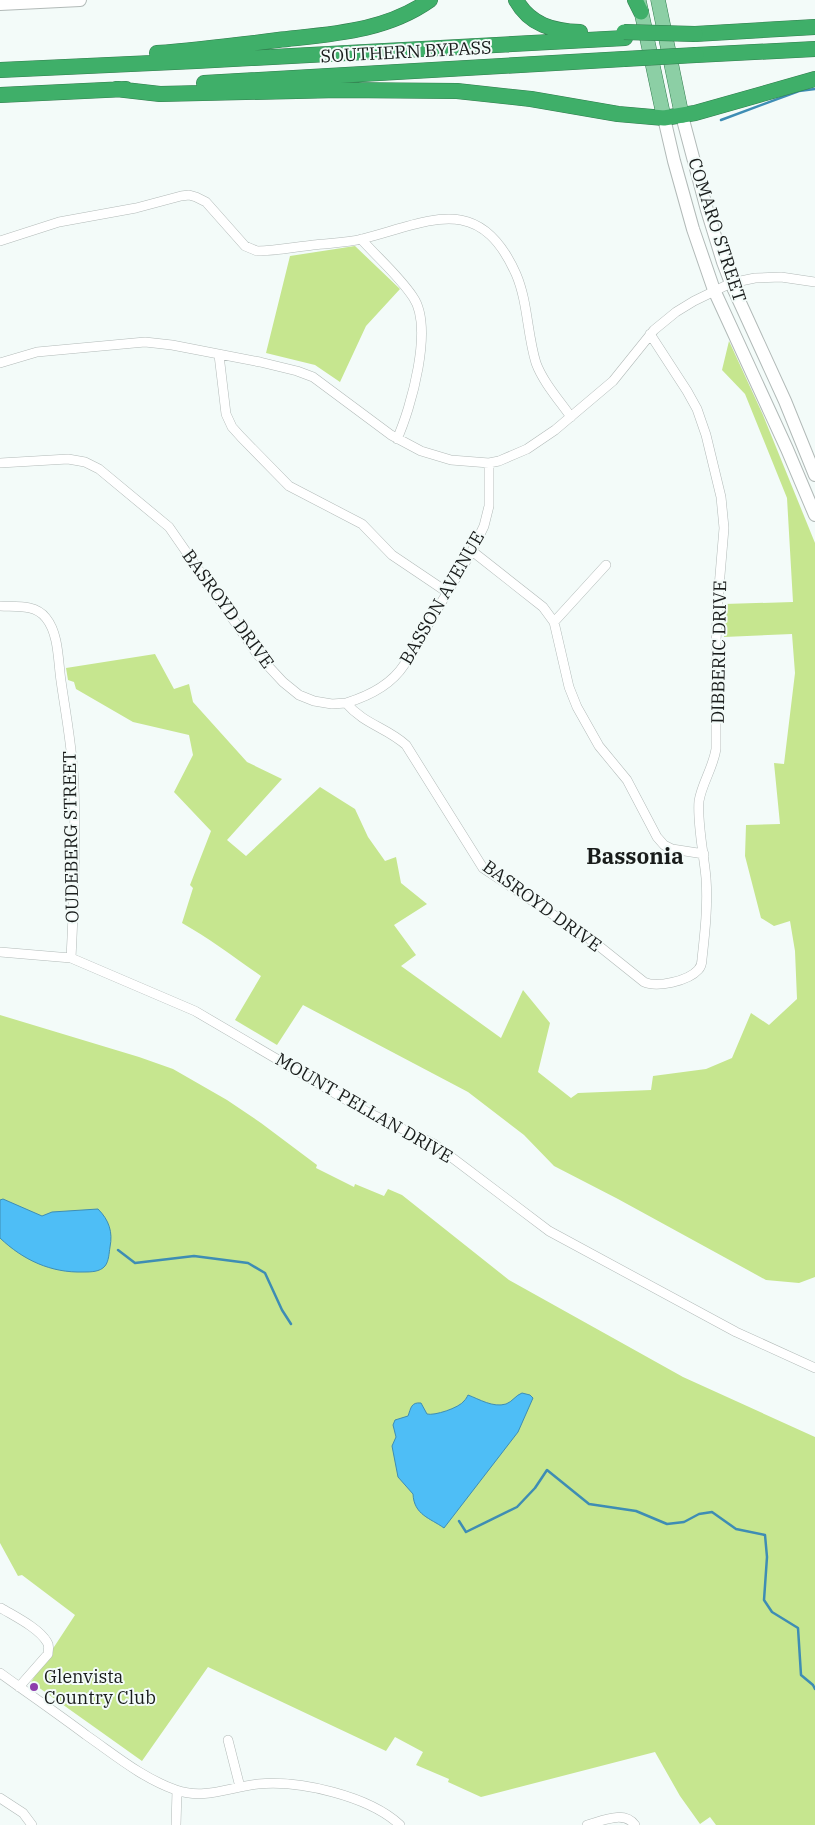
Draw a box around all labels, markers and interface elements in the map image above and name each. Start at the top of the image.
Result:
street label: SOUTHERN BYPASS [320,36,492,67]
street label: COMARO STREET [683,155,752,305]
street label: BASSON AVENUE [394,527,489,668]
street label: BASROYD DRIVE [177,545,279,673]
street label: DIBBERIC DRIVE [706,580,731,724]
street label: OUDEBERG STREET [57,751,83,923]
district label: Bassonia [586,841,684,870]
street label: BASROYD DRIVE [478,855,606,957]
street label: MOUNT PELLAN DRIVE [271,1047,457,1168]
place label: Glenvista Country Club [44,1665,156,1709]
marker: Glenvista Country Club [28,1681,40,1693]

